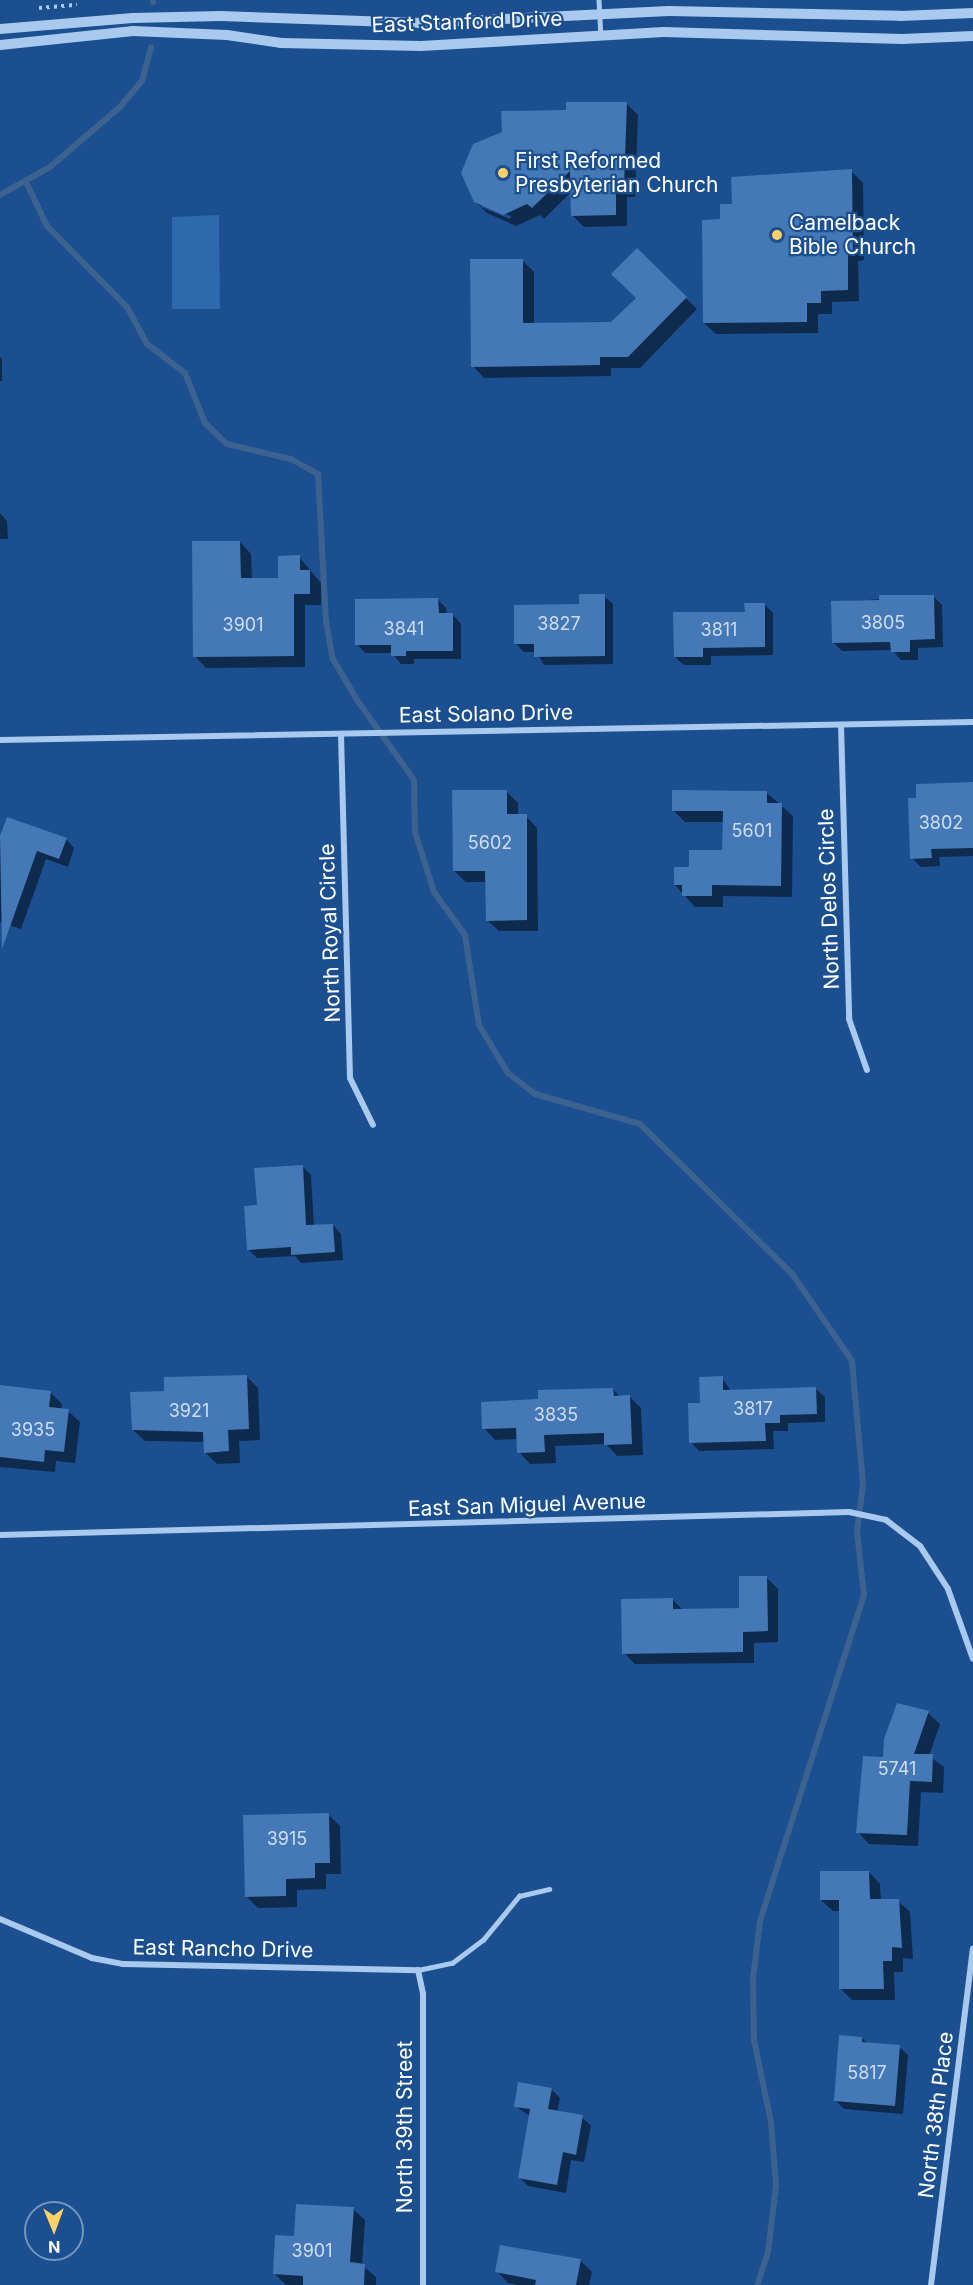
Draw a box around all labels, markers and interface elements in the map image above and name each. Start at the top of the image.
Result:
street label: East Stanford Drive [371,6,563,38]
place label: First Reformed Presbyterian Church [515,148,718,198]
marker: First Reformed Presbyterian Church [496,166,510,180]
place label: Camelback Bible Church [789,210,916,260]
marker: Camelback Bible Church [770,228,784,242]
house number: 3805 [861,612,905,634]
house number: 3827 [537,613,581,635]
house number: 3901 [223,614,263,636]
house number: 3841 [384,618,424,640]
house number: 3811 [701,619,737,641]
street label: East Solano Drive [399,700,573,728]
street label: North Delos Circle [813,808,845,990]
house number: 3802 [919,812,963,834]
house number: 5601 [732,820,772,842]
house number: 5602 [468,832,512,854]
street label: North Royal Circle [314,843,346,1023]
house number: 3817 [733,1398,773,1420]
house number: 3921 [169,1400,209,1422]
house number: 3835 [534,1404,578,1426]
house number: 3935 [11,1419,55,1441]
street label: East San Miguel Avenue [408,1488,646,1522]
house number: 5741 [878,1758,916,1780]
house number: 3915 [267,1828,307,1850]
street label: East Rancho Drive [132,1935,314,1963]
street label: North 38th Place [913,2030,959,2200]
street label: North 39th Street [392,2041,418,2213]
house number: 5817 [847,2062,887,2084]
north arrow [24,2201,84,2261]
text: N [48,2237,61,2257]
house number: 3901 [292,2240,332,2262]

